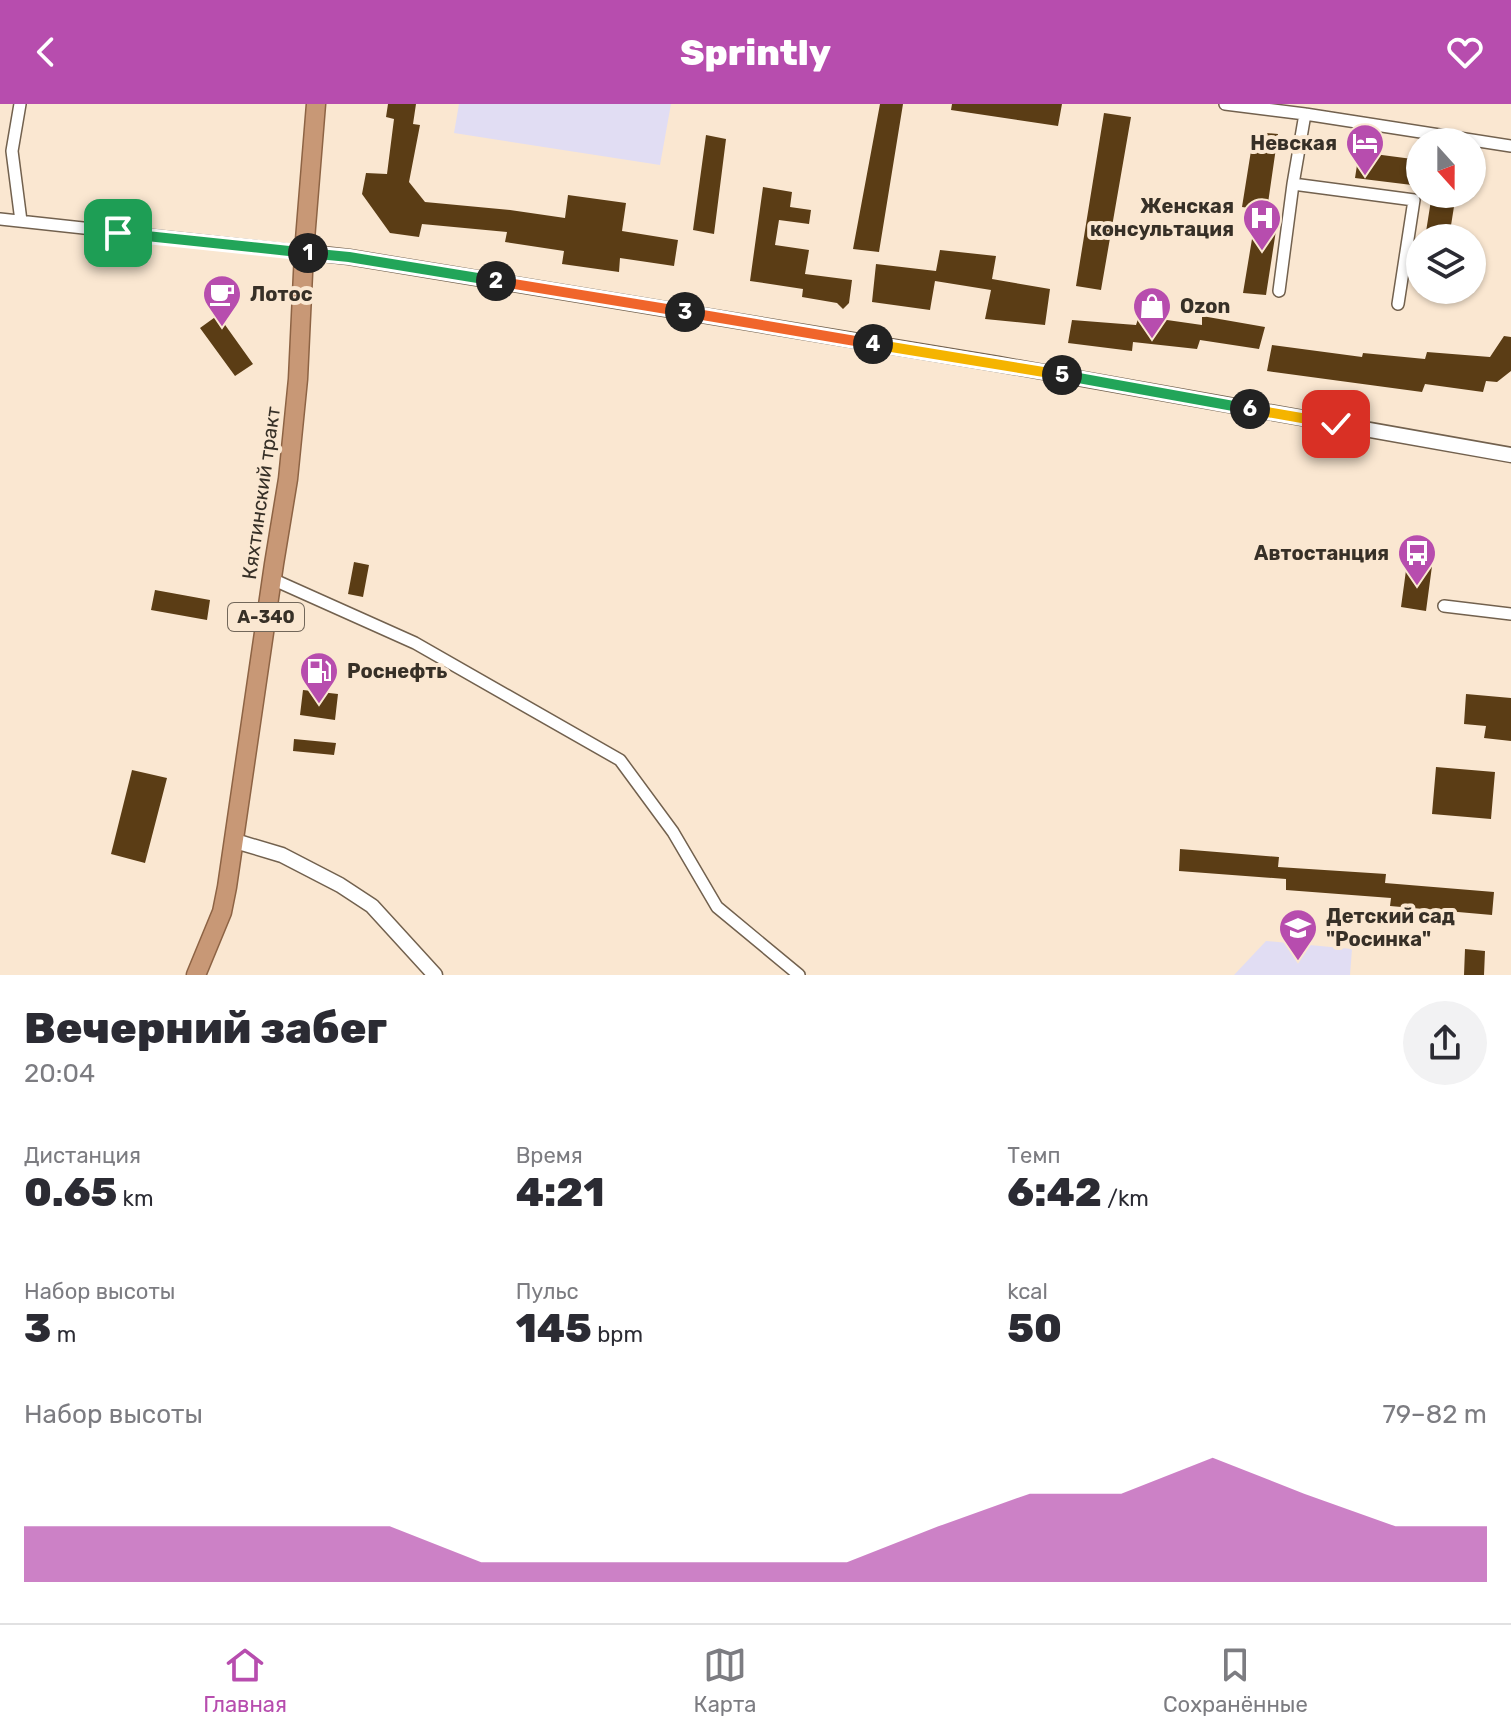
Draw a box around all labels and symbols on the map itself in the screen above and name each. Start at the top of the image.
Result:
hotel icon: Невская [1344,122,1386,177]
north arrow [1406,128,1486,208]
place label: Невская [1250,131,1337,155]
place label: Женская консультация [1090,194,1234,241]
hospital icon: Женская консультация [1241,197,1283,252]
pin [84,199,152,267]
pin: 1 [288,233,328,273]
pin: 2 [476,261,516,301]
cafe icon: Лотос [201,273,243,328]
place label: Лотос [250,282,313,306]
shop icon: Ozon [1131,285,1173,340]
pin: 3 [665,292,705,332]
place label: Ozon [1180,294,1230,318]
pin: 4 [853,324,893,364]
pin: 5 [1042,355,1082,395]
pin: 6 [1230,389,1270,429]
pin [1302,390,1370,458]
street label: Кяхтинский тракт [237,405,285,581]
bus stop icon: Автостанция [1396,532,1438,587]
place label: Автостанция [1254,541,1389,565]
road number: А-340 [228,603,304,631]
fuel station icon: Роснефть [298,650,340,705]
place label: Роснефть [347,659,447,683]
place label: Детский сад "Росинка" [1326,904,1455,951]
school or university icon: Детский сад "Росинка" [1277,907,1319,962]

